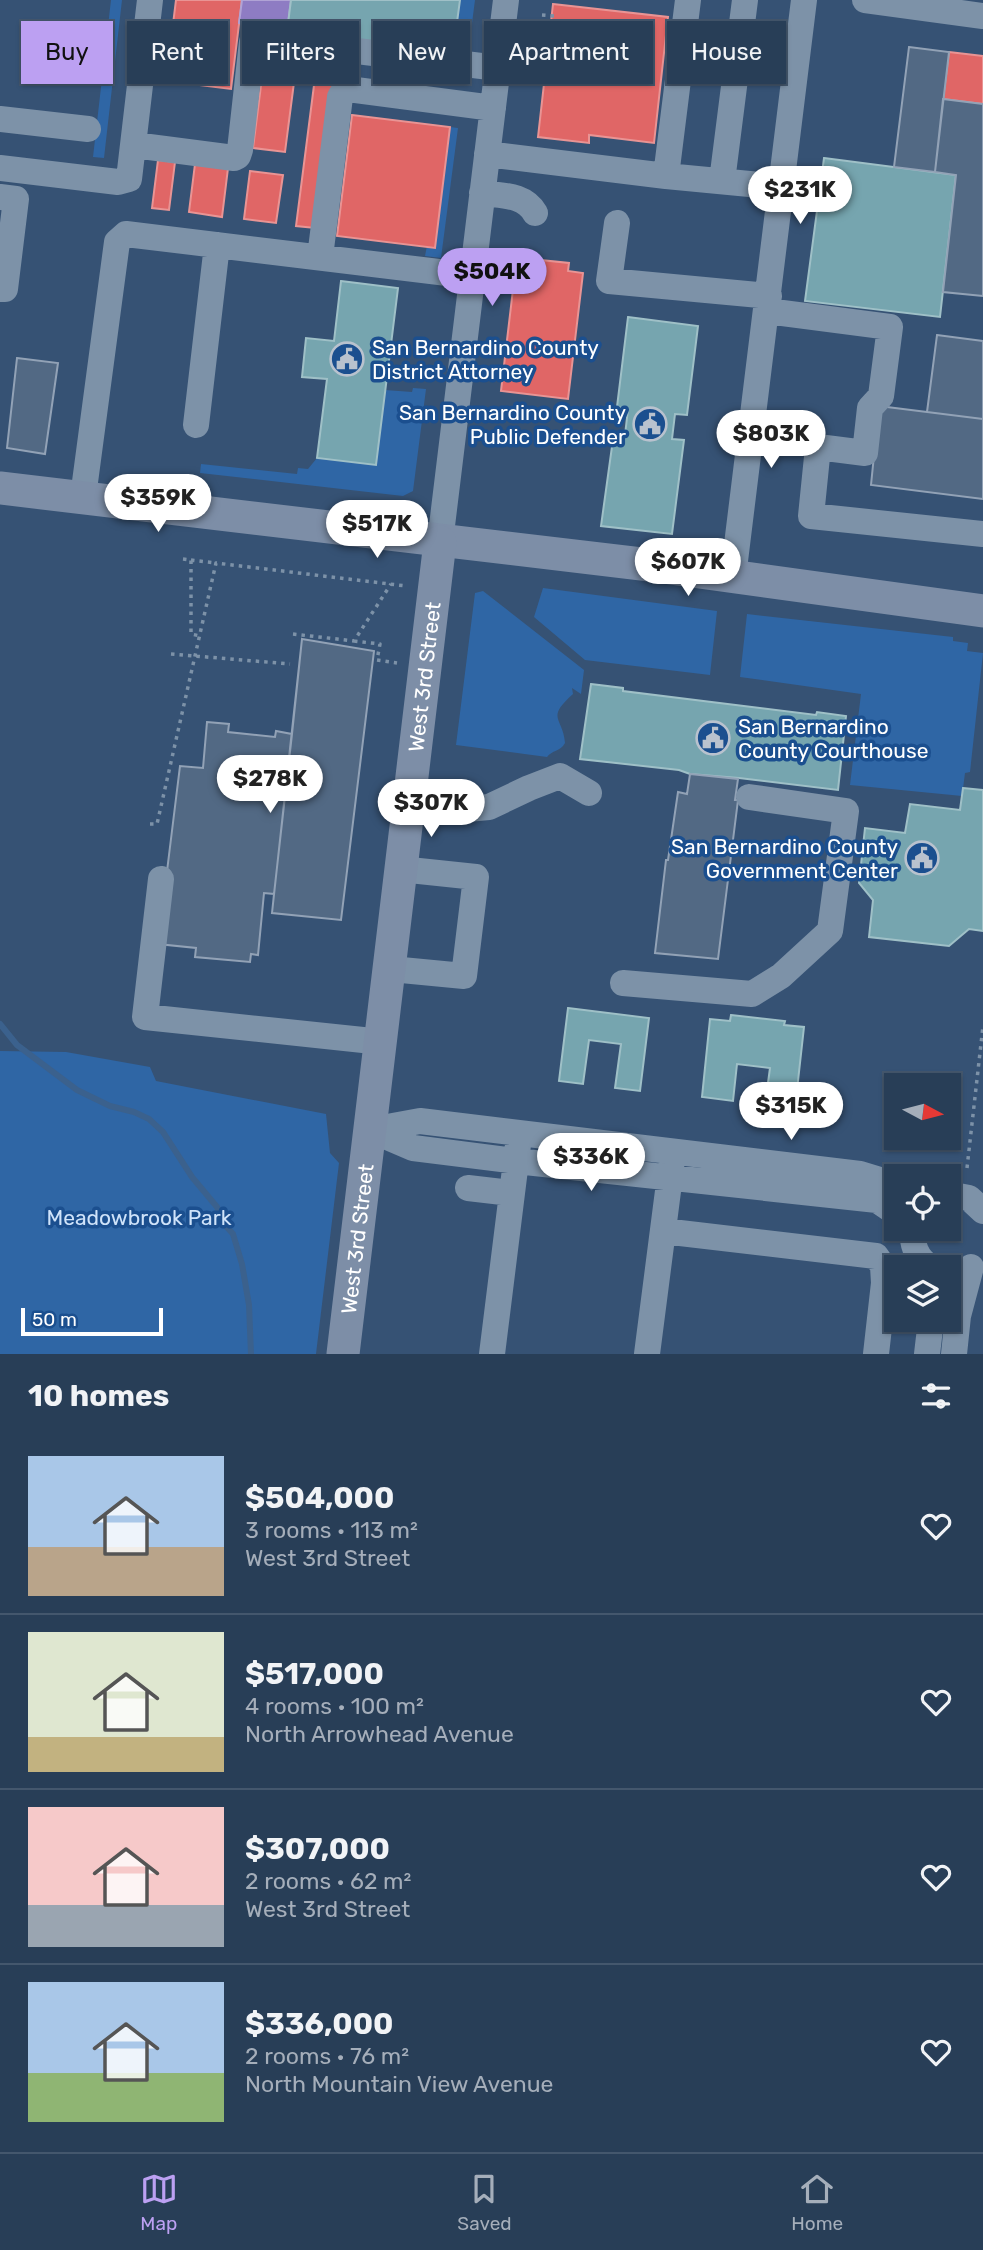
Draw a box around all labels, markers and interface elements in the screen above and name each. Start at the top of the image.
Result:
chip: Buy [21,21,113,84]
chip: Rent [127,21,228,84]
chip: Filters [242,21,359,84]
chip: New [373,21,470,84]
chip: Apartment [484,21,653,84]
chip: House [667,21,786,84]
pin: $231K [751,166,849,226]
text: $231K [764,175,836,203]
pin: $504K [443,248,541,308]
text: $504K [454,257,530,285]
place label: San Bernardino County District Attorney [372,335,599,384]
public building icon: San Bernardino County District Attorney [328,340,366,378]
place label: San Bernardino County Public Defender [399,400,626,449]
public building icon: San Bernardino County Public Defender [631,405,669,443]
pin: $803K [722,410,820,470]
text: $803K [733,419,809,447]
pin: $359K [109,475,207,534]
text: $359K [120,483,196,511]
pin: $517K [328,500,426,560]
text: $517K [342,509,412,537]
pin: $607K [639,538,737,598]
text: $607K [651,547,725,575]
street label: West 3rd Street [403,600,445,753]
place label: San Bernardino County Courthouse [738,714,928,763]
public building icon: San Bernardino County Courthouse [694,719,732,757]
pin: $278K [221,756,319,815]
text: $278K [233,764,307,792]
pin: $307K [382,780,480,839]
text: $307K [394,788,468,816]
place label: San Bernardino County Government Center [671,834,898,883]
public building icon: San Bernardino County Government Center [903,839,941,877]
north arrow [884,1073,961,1150]
map controls [884,1073,961,1332]
pin: $315K [742,1082,840,1142]
text: $315K [755,1091,827,1119]
pin: $336K [542,1134,640,1193]
text: $336K [553,1142,629,1170]
street label: West 3rd Street [335,1162,378,1315]
button: locate [884,1164,961,1241]
park label: Meadowbrook Park [47,1205,232,1230]
button: layers [884,1255,961,1332]
scale bar [21,1305,163,1337]
text: 50 m [32,1308,77,1331]
icon: filters [917,1377,955,1415]
text: 10 homes [28,1378,169,1414]
text: $504,000 [245,1480,394,1516]
icon: home [84,1484,168,1568]
icon: heart [917,1507,955,1545]
text: 3 rooms · 113 m² [245,1516,418,1544]
text: West 3rd Street [245,1544,410,1572]
text: $517,000 [245,1656,384,1692]
icon: home [84,1660,168,1744]
icon: heart [917,1683,955,1721]
text: 4 rooms · 100 m² [245,1692,424,1720]
text: North Arrowhead Avenue [245,1720,514,1748]
text: $307,000 [245,1831,390,1867]
icon: home [84,1835,168,1919]
icon: heart [917,1858,955,1896]
text: 2 rooms · 62 m² [245,1867,411,1895]
text: West 3rd Street [245,1895,410,1923]
text: $336,000 [245,2006,393,2042]
icon: home [84,2010,168,2094]
icon: heart [917,2033,955,2071]
text: 2 rooms · 76 m² [245,2042,409,2070]
text: North Mountain View Avenue [245,2070,553,2098]
tab: Map [140,2170,178,2235]
tab: Saved [457,2170,512,2235]
tab: Home [791,2170,843,2235]

